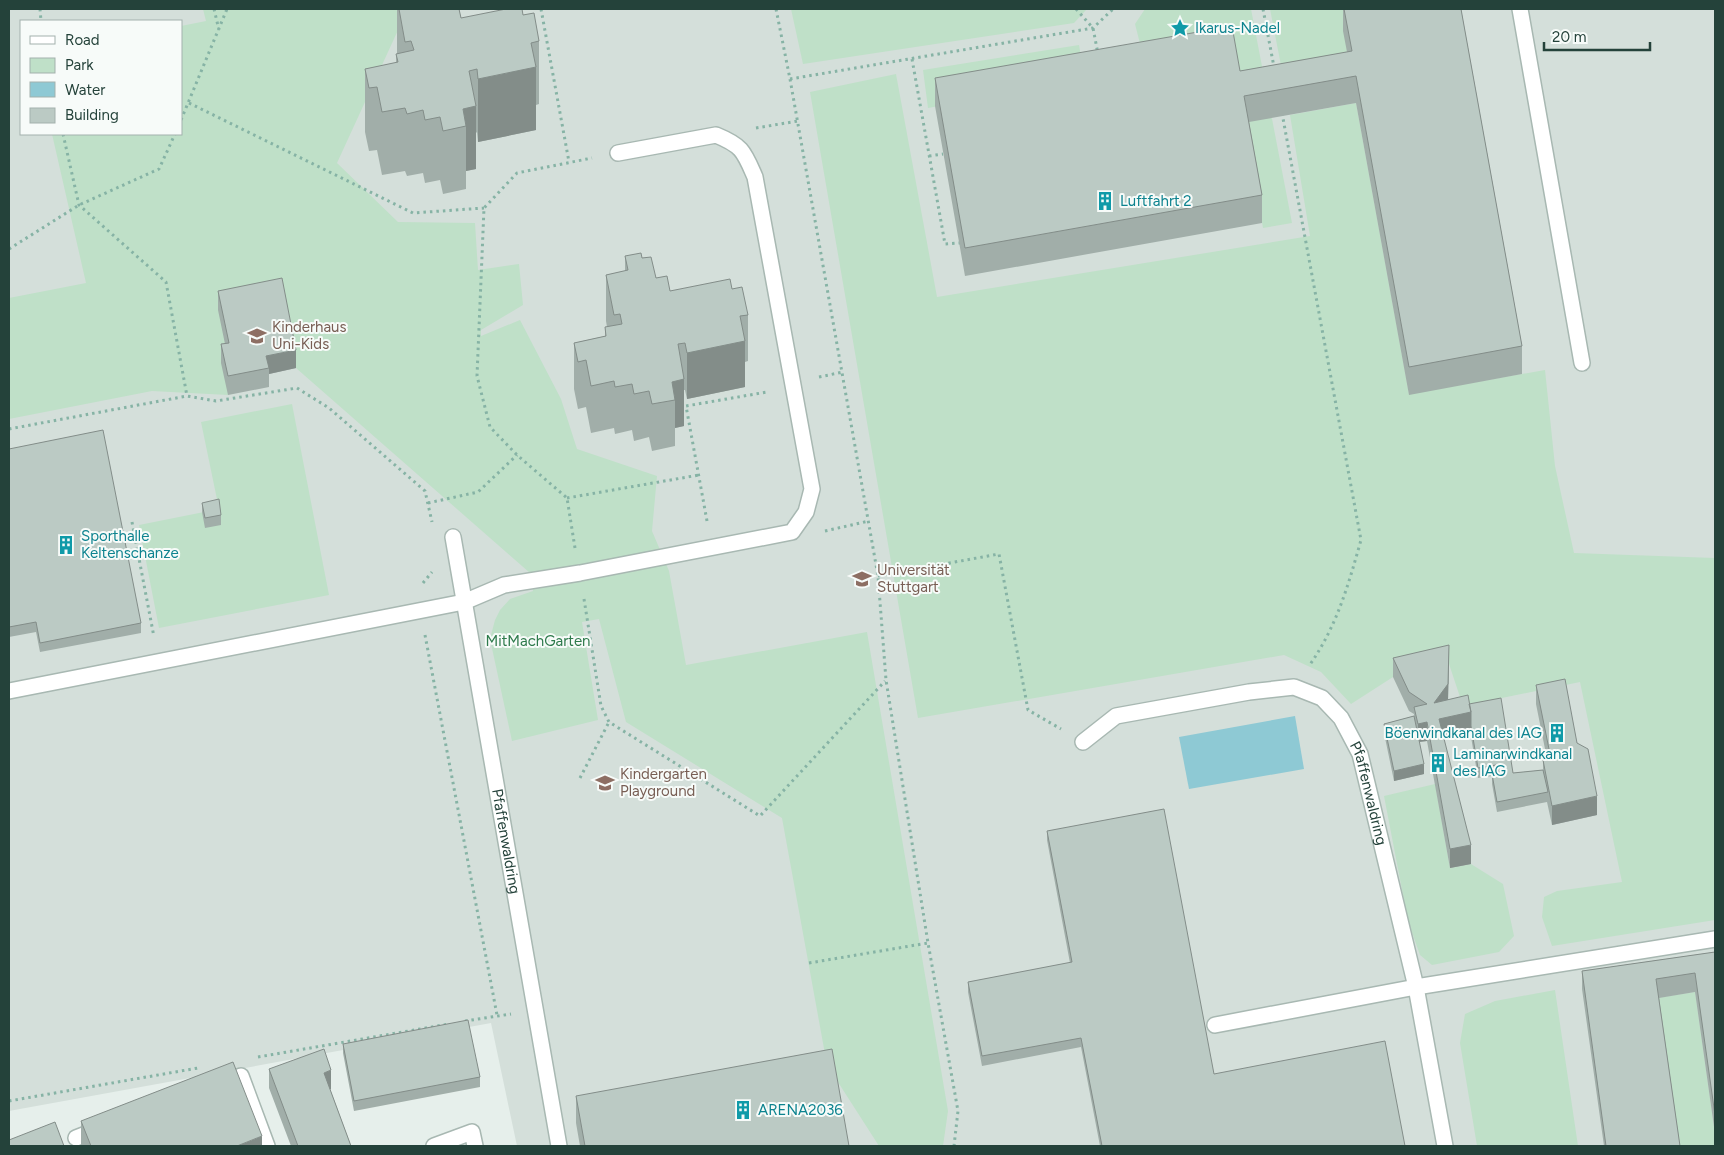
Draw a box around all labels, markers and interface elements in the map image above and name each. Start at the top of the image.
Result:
place icon: Ikarus-Nadel [1169,17,1191,39]
place label: Ikarus-Nadel [1195,19,1280,37]
legend [20,20,182,135]
scale bar [1544,20,1650,52]
text: 20 m [1552,28,1586,46]
text: Road [65,31,100,49]
text: Park [65,56,94,74]
text: Water [65,81,105,99]
text: Building [65,106,119,124]
building icon: Luftfahrt 2 [1094,190,1116,212]
place label: Luftfahrt 2 [1120,192,1192,210]
place label: Kinderhaus Uni-Kids [272,318,346,353]
school or university icon: Kinderhaus Uni-Kids [246,325,268,347]
place label: Sporthalle Keltenschanze [81,527,179,562]
building icon: Sporthalle Keltenschanze [55,534,77,556]
place label: Universität Stuttgart [877,561,950,596]
school or university icon: Universität Stuttgart [851,568,873,590]
park label: MitMachGarten [486,632,590,650]
building icon: Böenwindkanal des IAG [1546,722,1568,744]
place label: Böenwindkanal des IAG [1385,724,1542,742]
street label: Pfaffenwaldring [1346,738,1391,847]
place label: Laminarwindkanal des IAG [1453,745,1572,780]
building icon: Laminarwindkanal des IAG [1427,752,1449,774]
place label: Kindergarten Playground [620,765,707,800]
school or university icon: Kindergarten Playground [594,772,616,794]
street label: Pfaffenwaldring [488,787,524,895]
building icon: ARENA2036 [732,1099,754,1121]
place label: ARENA2036 [758,1101,843,1119]

